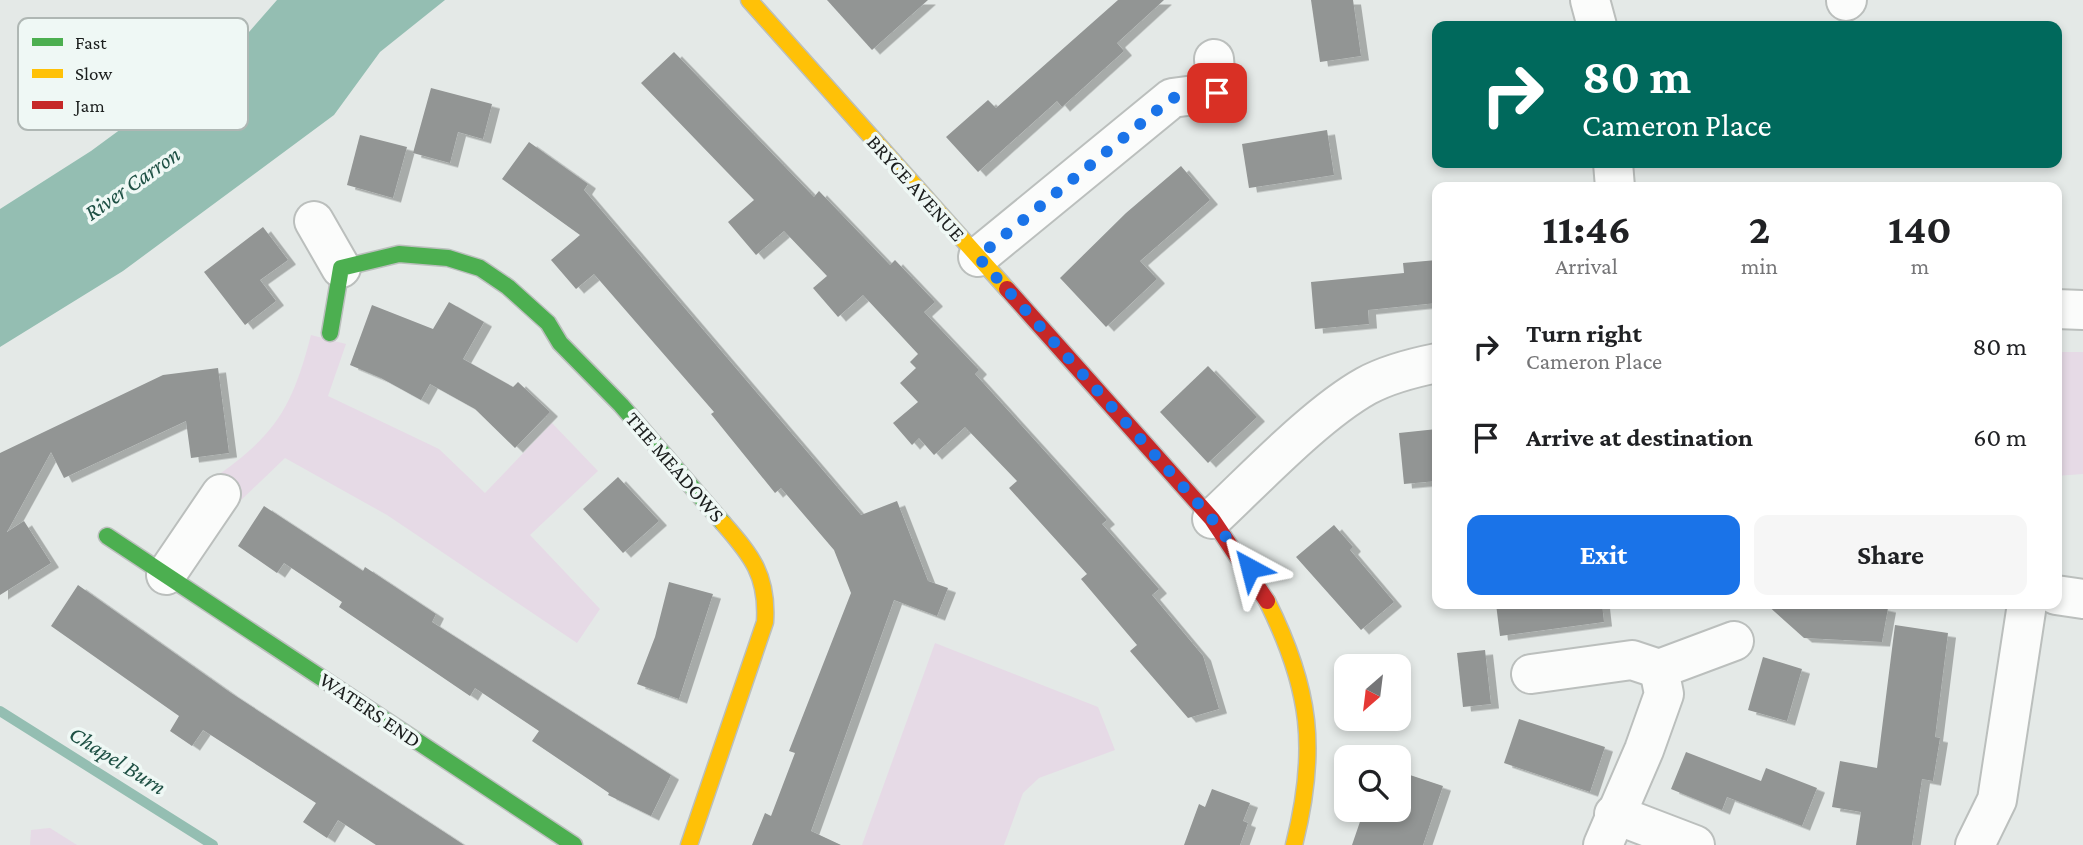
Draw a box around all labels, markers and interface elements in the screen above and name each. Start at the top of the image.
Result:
legend [18,18,248,130]
text: Fast [75,32,107,53]
icon: right [1467,49,1558,140]
text: 80 m [1582,49,1691,104]
text: Slow [75,63,112,84]
pin [1187,63,1247,123]
icon: arrive [1198,74,1236,112]
text: Jam [73,95,105,116]
text: Cameron Place [1582,107,1772,143]
street label: BRYCE AVENUE [862,130,970,246]
water label: River Carron [79,141,185,225]
text: 11:46 [1542,205,1631,252]
text: 2 [1749,205,1770,252]
text: 140 [1888,205,1952,252]
text: Arrival [1555,253,1618,279]
text: min [1741,253,1778,279]
text: m [1911,253,1929,279]
text: Turn right [1526,319,1642,348]
icon: right [1467,328,1505,366]
text: 80 m [1973,332,2027,361]
text: Cameron Place [1526,348,1662,374]
street label: THE MEADOWS [621,407,729,527]
icon: arrive [1467,419,1505,457]
text: Arrive at destination [1526,423,1753,452]
text: 60 m [1973,423,2027,452]
button: Exit [1467,515,1740,595]
button: Share [1754,515,2027,595]
position arrow [1213,531,1287,605]
north arrow [1334,654,1410,732]
map controls [1334,654,1411,822]
street label: WATERS END [315,667,425,753]
water label: Chapel Burn [65,720,171,800]
button: search [1334,745,1411,822]

